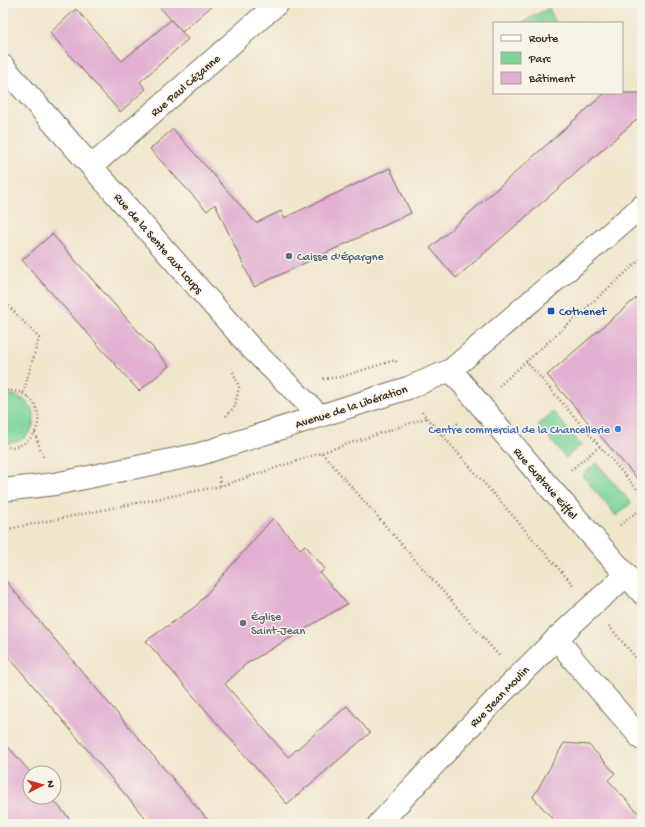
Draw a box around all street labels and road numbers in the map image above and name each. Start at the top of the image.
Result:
street label: Rue Paul Cézanne [149,52,225,121]
street label: Rue de la Sente aux Loups [110,191,205,298]
street label: Avenue de la Libération [294,383,410,433]
street label: Rue Gustave Eiffel [509,445,580,523]
street label: Rue Jean Moulin [468,664,533,731]

